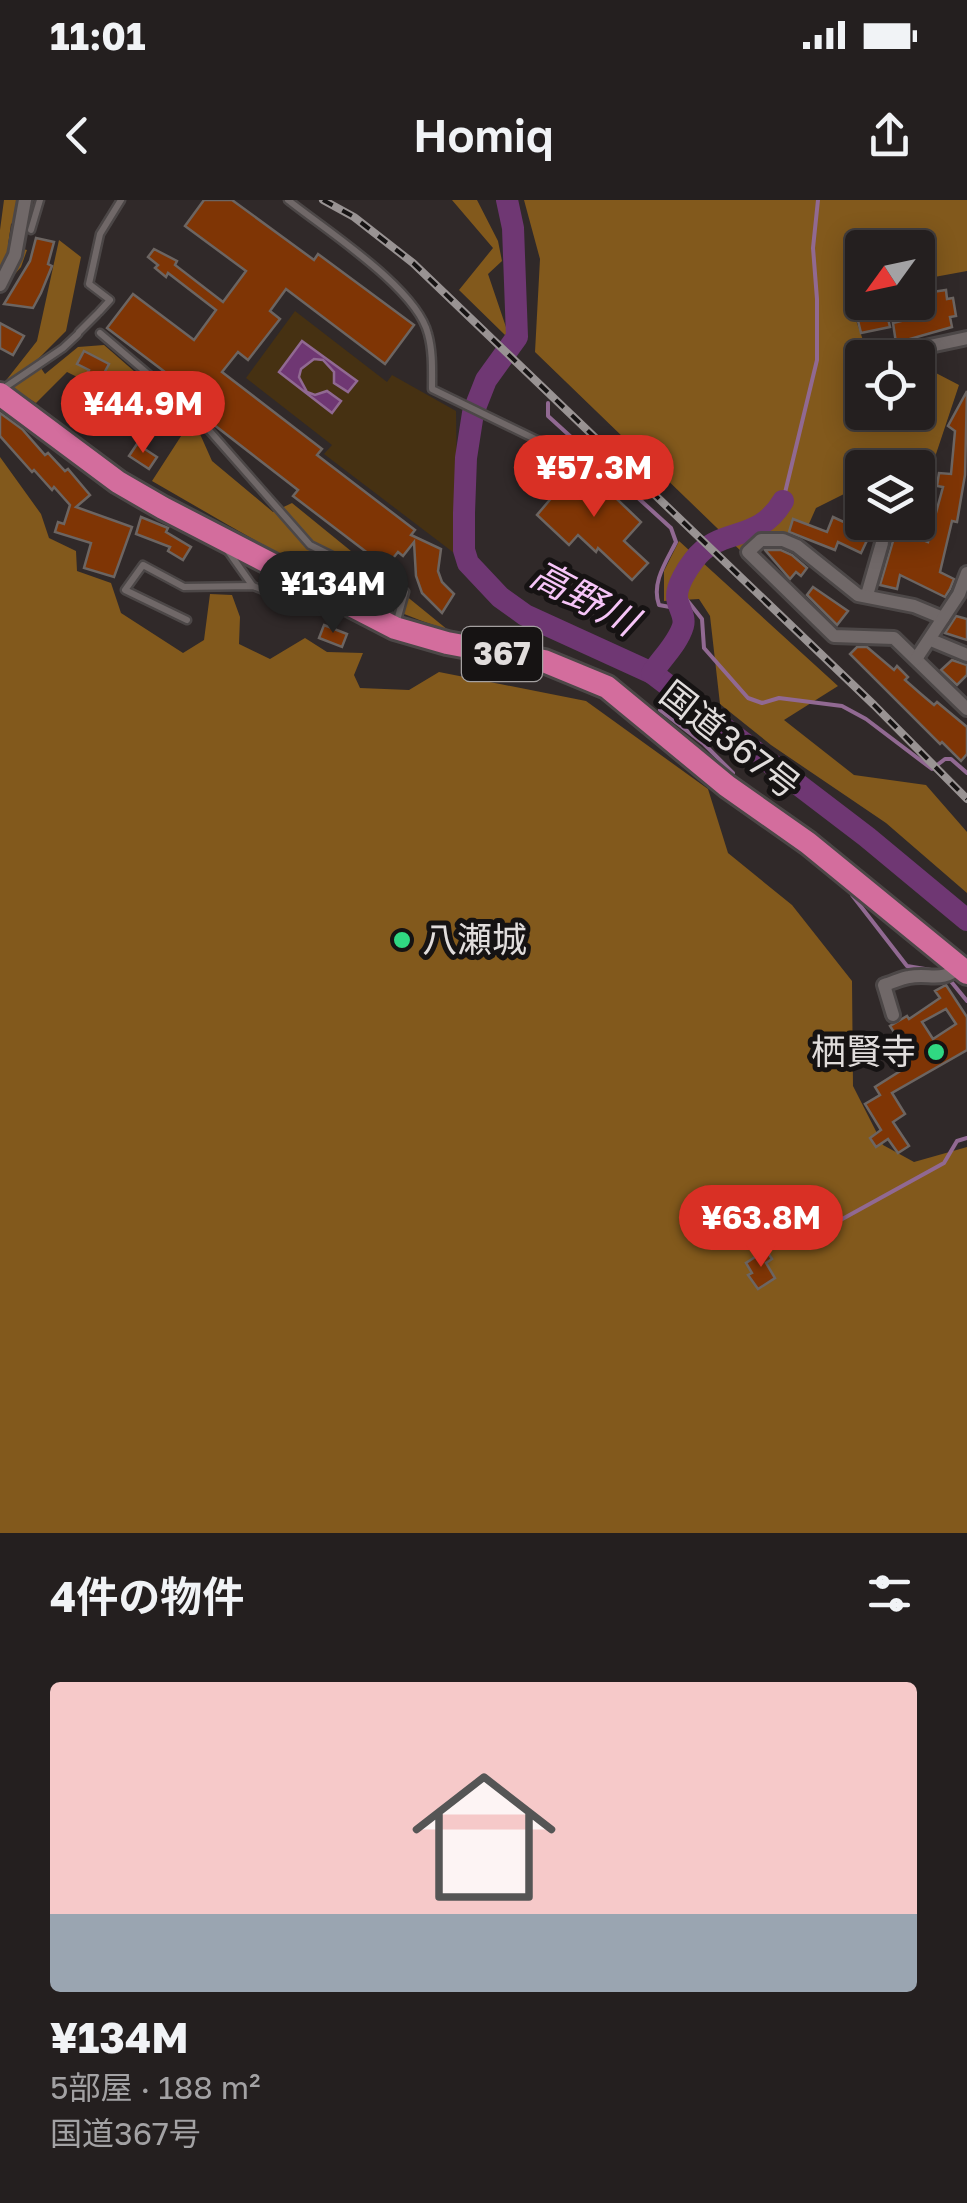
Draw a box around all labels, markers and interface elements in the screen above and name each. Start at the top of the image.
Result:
text: 11:01 [50,13,146,58]
icon: back [50,108,105,163]
text: Homiq [413,108,554,162]
icon: share [862,108,917,163]
north arrow [845,230,935,320]
map controls [845,230,935,540]
button: locate [845,340,935,430]
pin: ¥44.9M [62,371,224,456]
text: ¥44.9M [83,384,203,422]
pin: ¥57.3M [513,435,675,520]
text: ¥57.3M [536,448,652,486]
button: layers [845,450,935,540]
water label: 高野川 [524,550,649,645]
pin: ¥134M [263,551,403,636]
text: ¥134M [280,564,386,602]
road number: 367 [462,627,542,681]
street label: 国道367号 [653,672,809,807]
place label: 八瀬城 [422,918,527,960]
marker: 八瀬城 [391,929,413,951]
place label: 栖賢寺 [811,1030,916,1072]
marker: 栖賢寺 [925,1041,947,1063]
pin: ¥63.8M [680,1185,842,1270]
text: ¥63.8M [701,1198,821,1236]
icon: filters [862,1566,917,1621]
text: 4件の物件 [50,1571,244,1621]
icon: home [394,1747,574,1927]
text: ¥134M [50,2012,189,2062]
text: 5部屋 · 188 m² [50,2068,261,2106]
text: 国道367号 [50,2114,201,2152]

